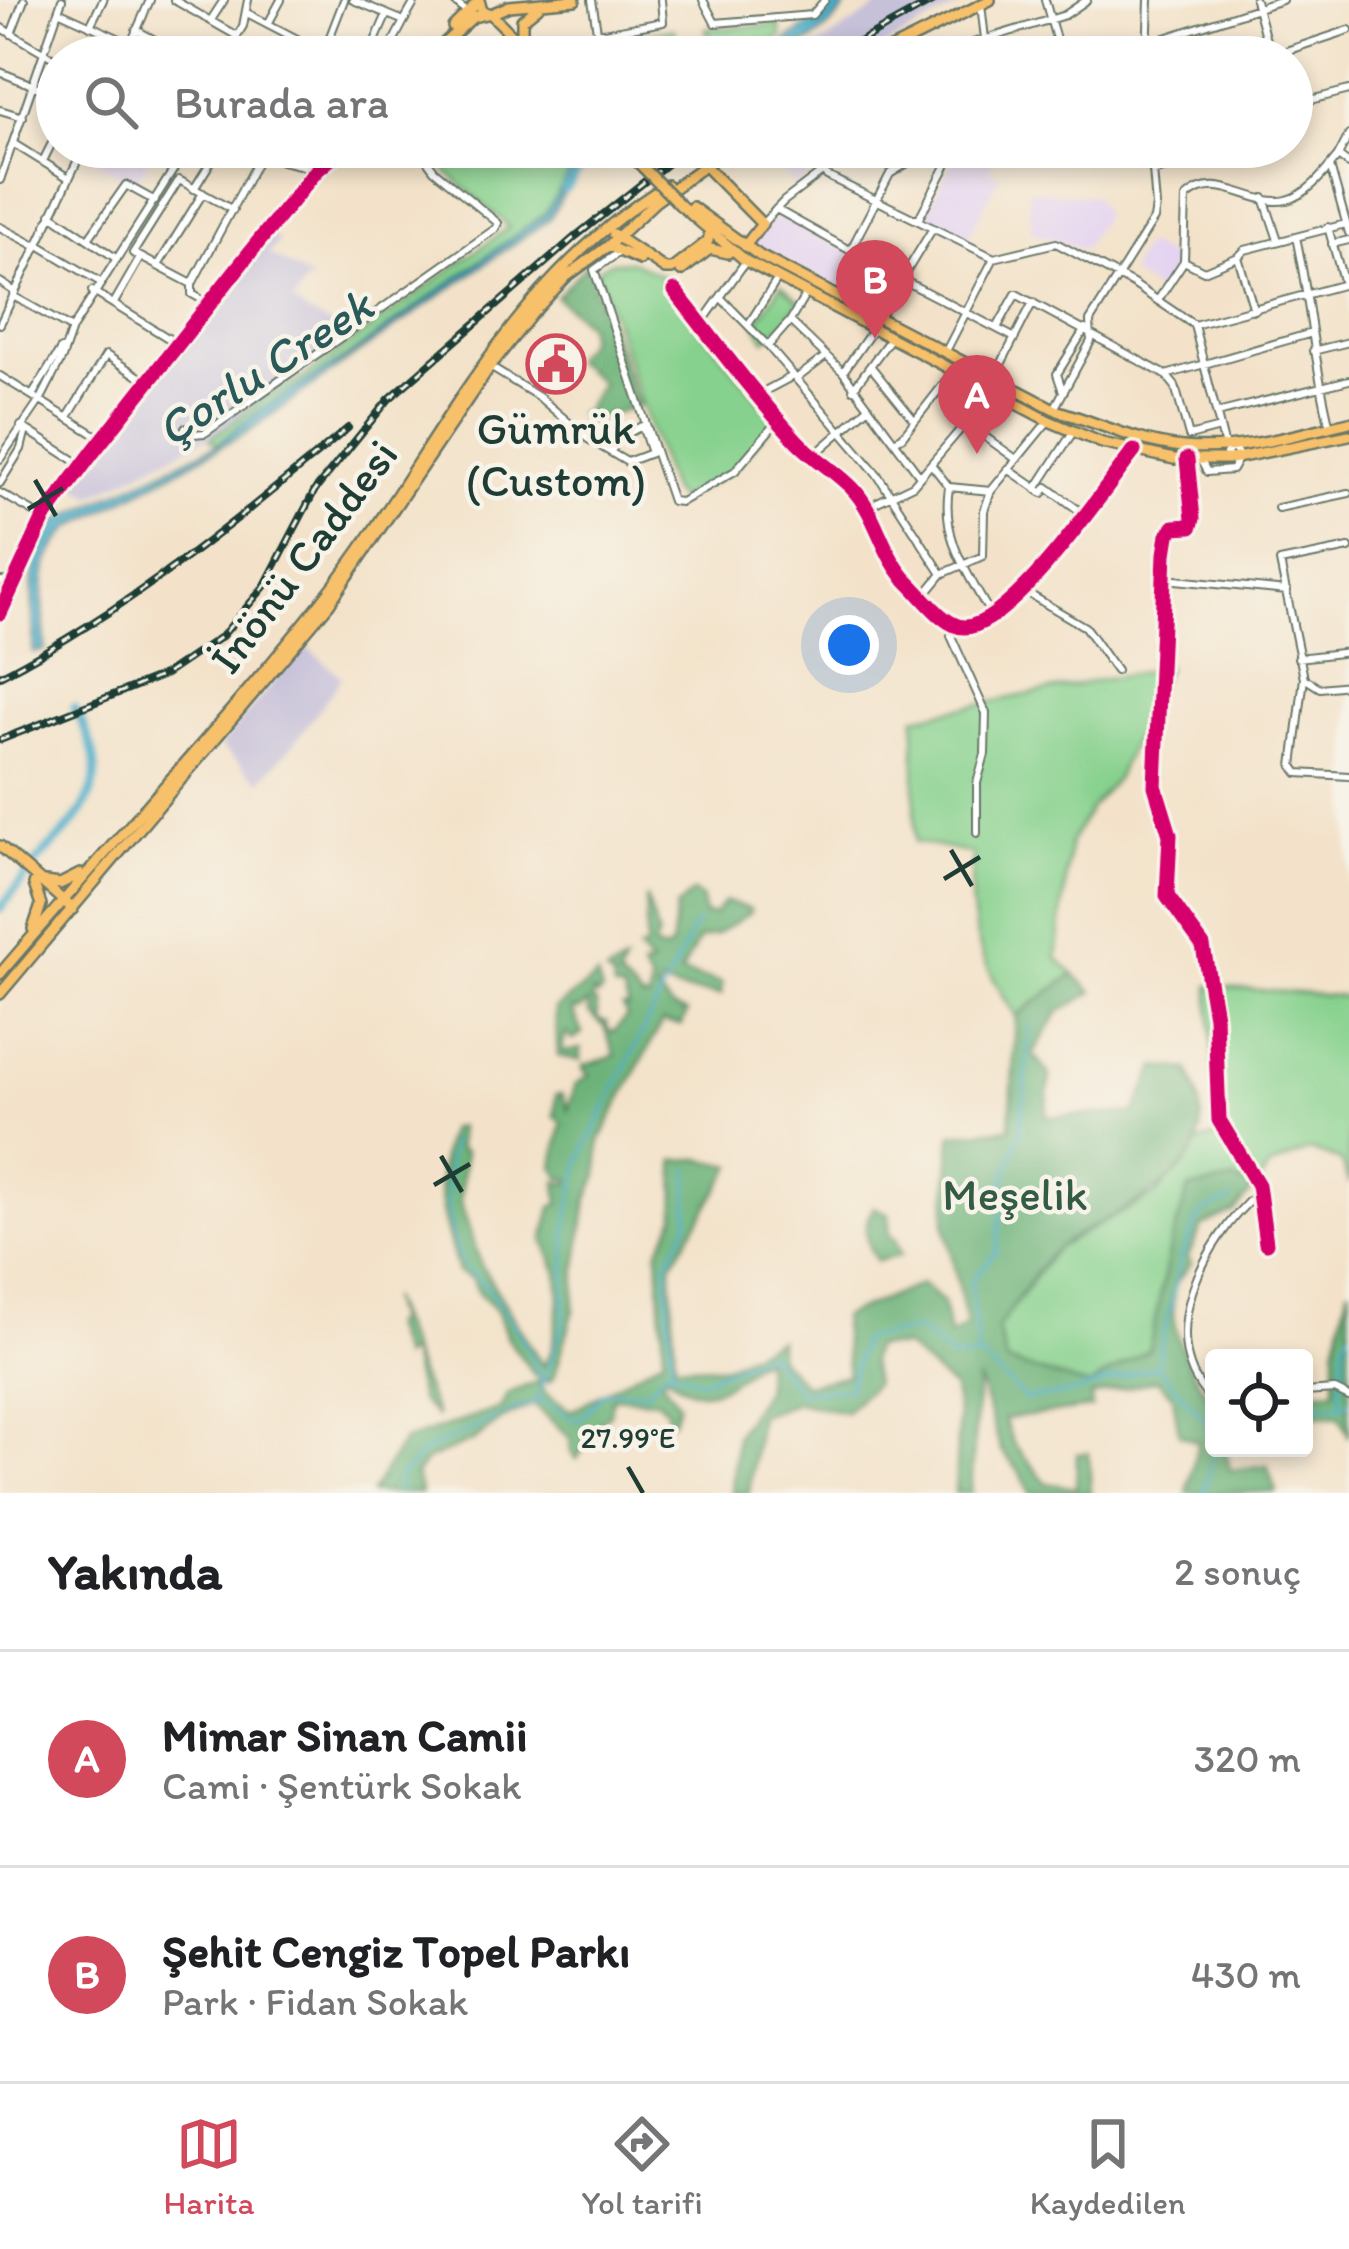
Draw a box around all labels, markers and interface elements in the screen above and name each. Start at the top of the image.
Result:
search box [36,36,1313,168]
icon: search [78,69,144,135]
text: Burada ara [174,75,389,129]
pin: B [836,240,914,339]
water label: Çorlu Creek [145,275,385,458]
public building icon: Gümrük (Custom) [525,333,587,395]
pin: A [938,355,1016,454]
place label: Gümrük (Custom) [466,401,646,507]
street label: İnönü Caddesi [198,428,408,684]
your location [819,615,879,675]
park label: Meşelik [942,1167,1088,1221]
map controls [1205,1349,1313,1457]
button: locate [1205,1349,1313,1457]
text: 27.99°E [581,1419,675,1456]
text: Yakında [48,1541,222,1602]
text: 2 sonuç [1174,1548,1301,1595]
text: Mimar Sinan Camii [162,1708,527,1762]
text: A [75,1735,99,1782]
text: 320 m [1194,1735,1301,1782]
text: Cami · Şentürk Sokak [162,1762,521,1809]
text: Şehit Cengiz Topel Parkı [162,1924,630,1978]
text: B [74,1951,100,1998]
text: 430 m [1191,1951,1301,1998]
text: Park · Fidan Sokak [162,1978,468,2025]
tab: Harita [163,2111,255,2222]
tab: Yol tarifi [581,2111,703,2222]
tab: Kaydedilen [1030,2111,1186,2222]

